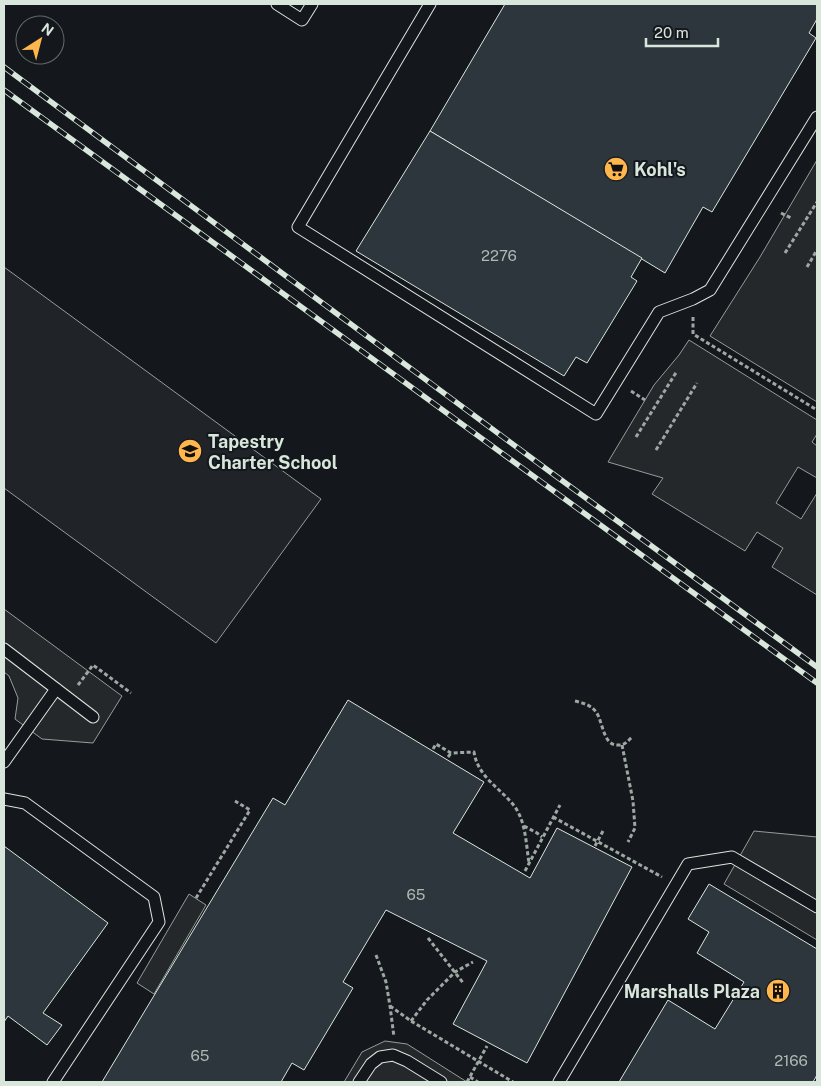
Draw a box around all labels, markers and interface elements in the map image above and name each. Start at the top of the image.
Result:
north arrow [15,15,65,65]
scale bar [646,15,718,47]
text: N [39,20,57,39]
text: 20 m [654,24,689,41]
supermarket icon: Kohl's [603,156,629,182]
place label: Kohl's [634,159,686,180]
house number: 2276 [481,247,517,264]
place label: Tapestry Charter School [208,431,338,473]
school or university icon: Tapestry Charter School [177,438,203,464]
house number: 65 [407,886,425,903]
building icon: Marshalls Plaza [765,978,791,1004]
place label: Marshalls Plaza [624,981,760,1002]
house number: 65 [191,1047,209,1064]
house number: 2166 [774,1052,808,1069]

